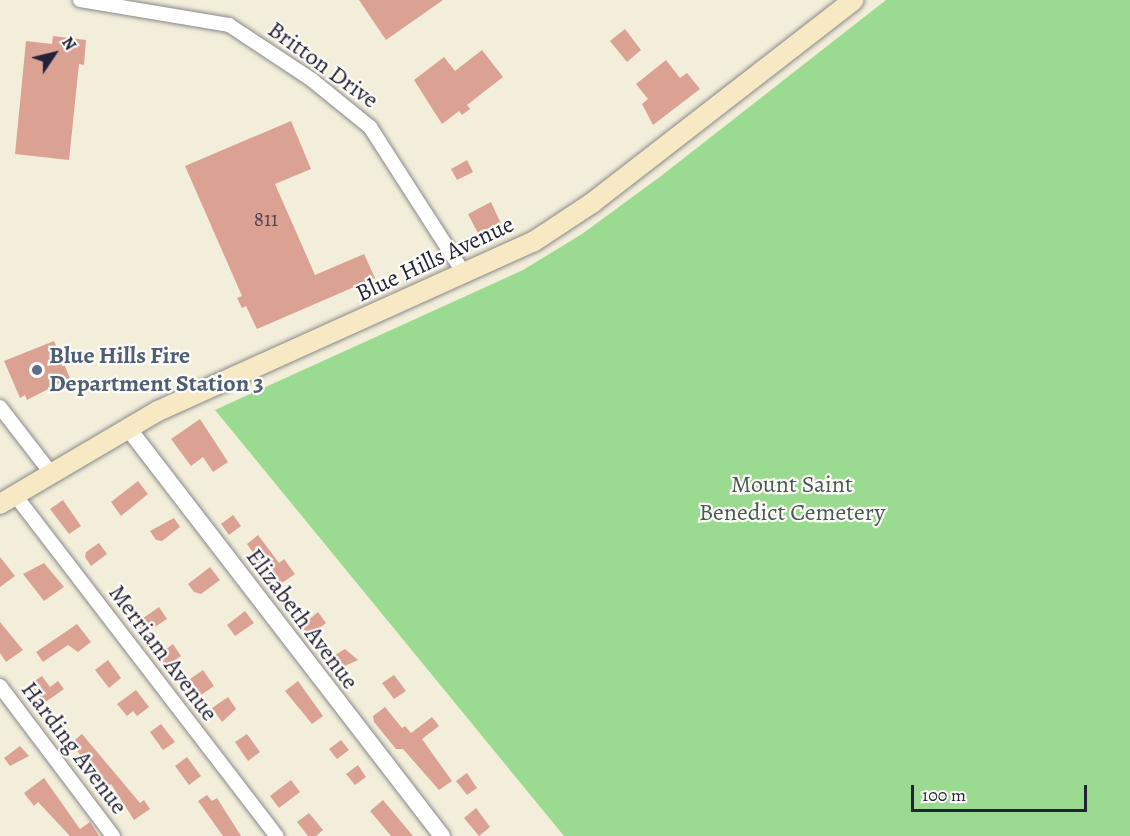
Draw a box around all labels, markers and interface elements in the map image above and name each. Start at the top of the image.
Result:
street label: Britton Drive [262,15,384,115]
north arrow [24,24,84,84]
text: N [56,33,81,55]
house number: 811 [254,206,278,232]
street label: Blue Hills Avenue [351,210,519,308]
place label: Blue Hills Fire Department Station 3 [49,342,264,398]
marker: Blue Hills Fire Department Station 3 [30,363,44,377]
park label: Mount Saint Benedict Cemetery [699,471,885,527]
street label: Elizabeth Avenue [240,543,364,695]
street label: Merriam Avenue [102,579,224,727]
street label: Harding Avenue [15,676,133,820]
scale bar [914,773,1090,811]
text: 100 m [922,783,966,807]

